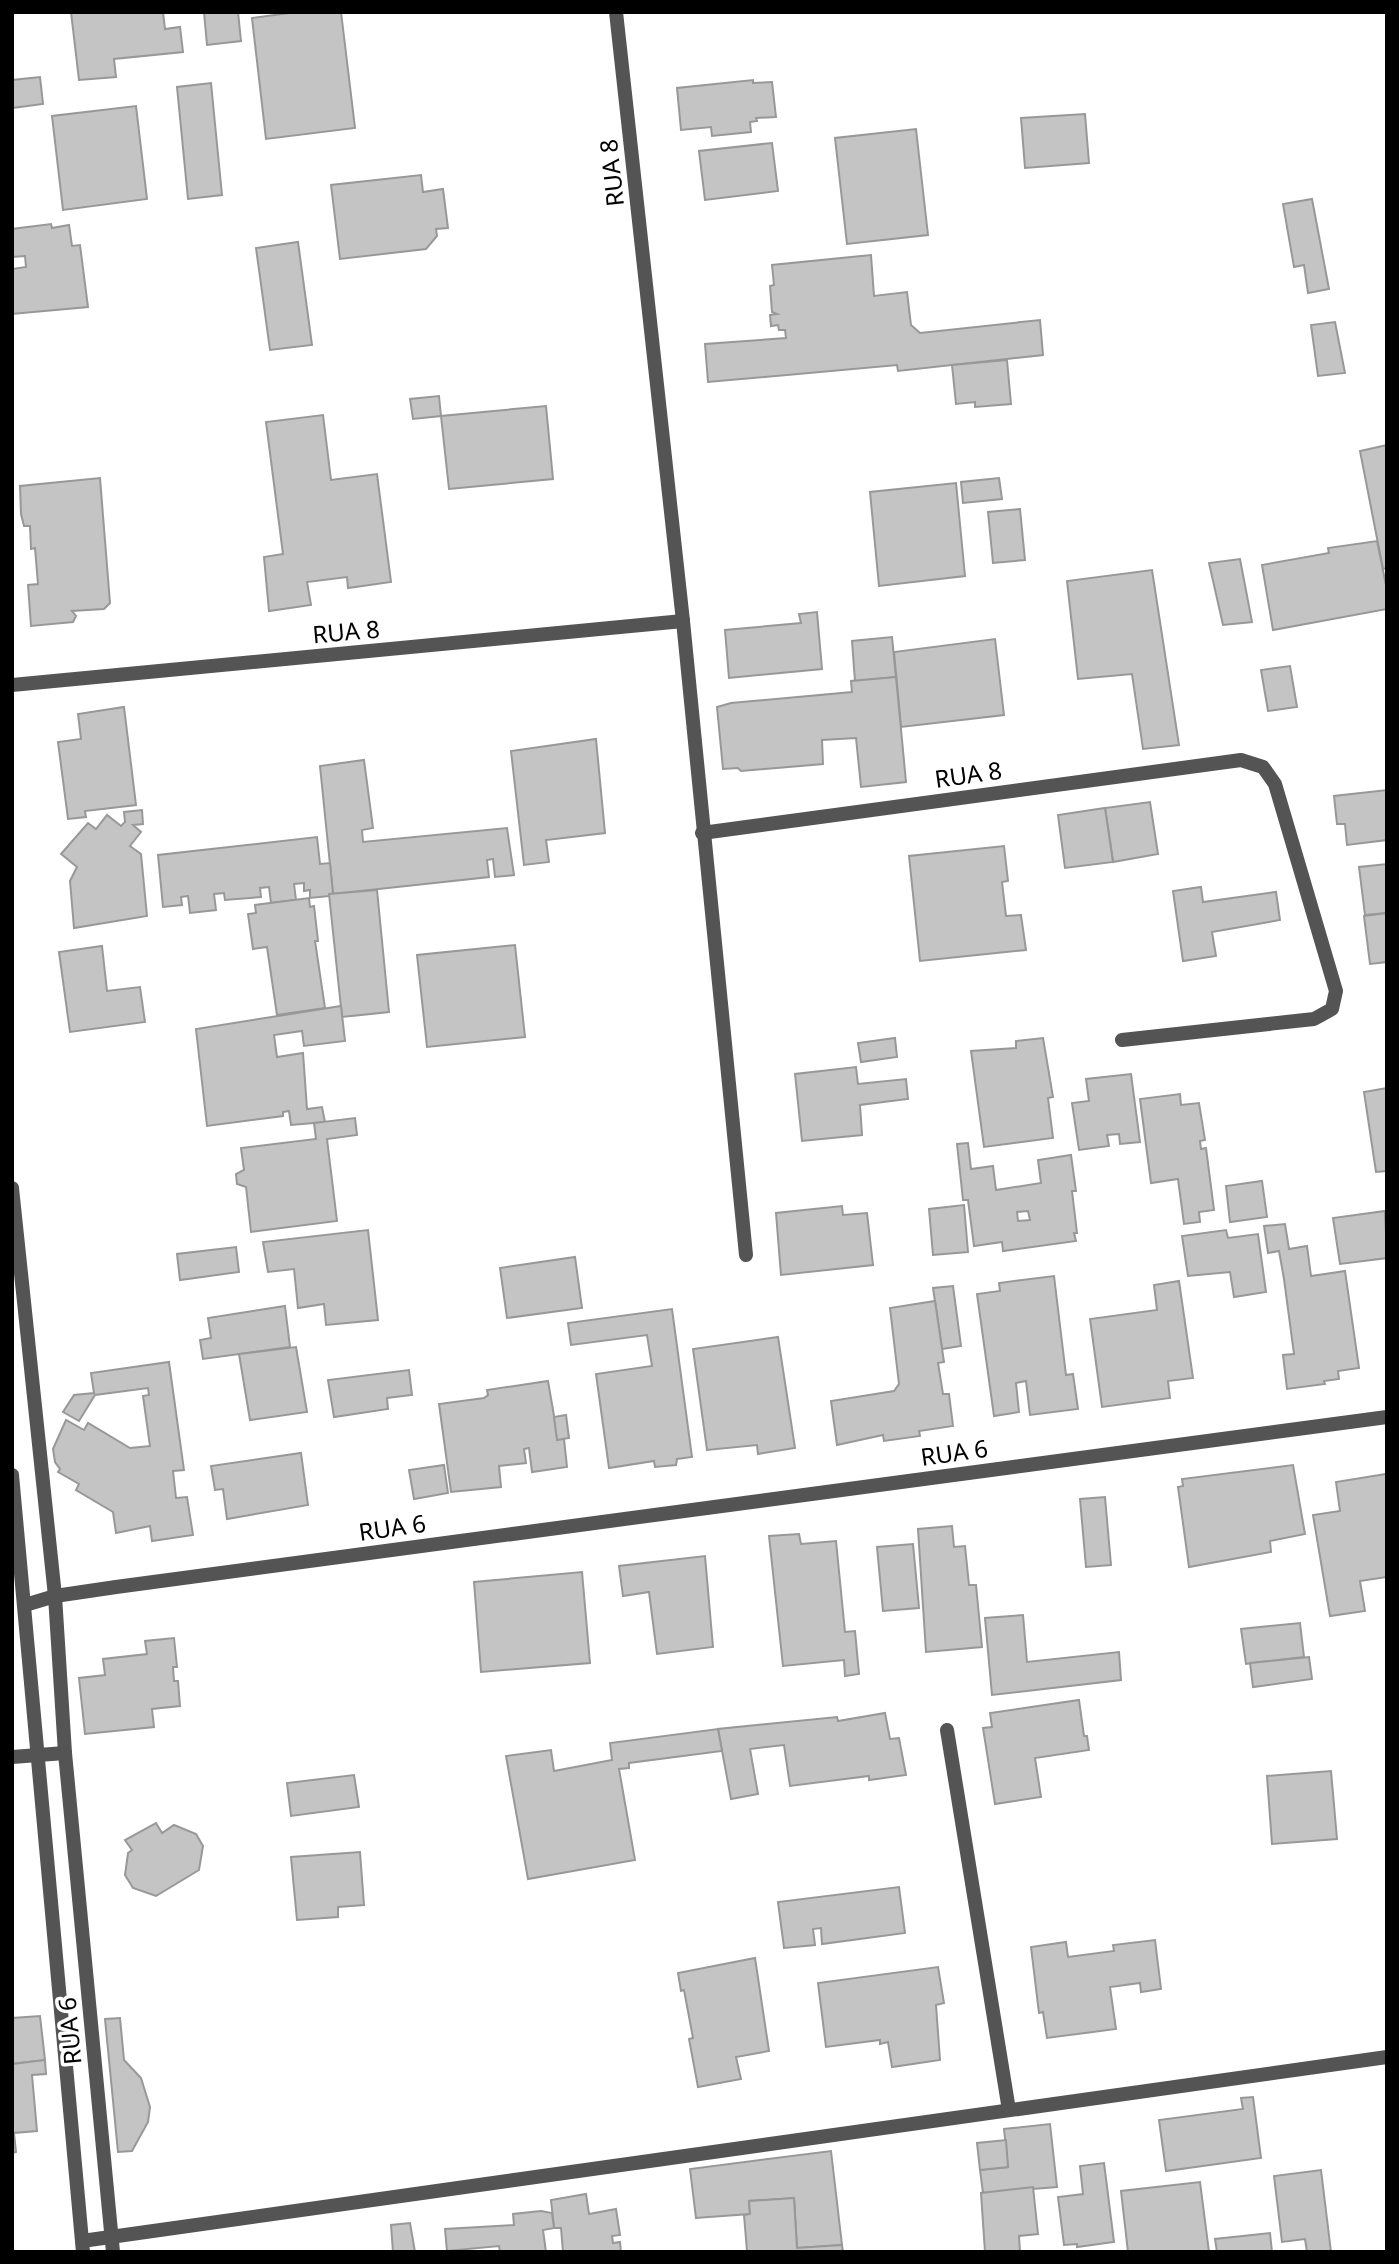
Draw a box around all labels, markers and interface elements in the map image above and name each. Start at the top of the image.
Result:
street label: RUA 8 [591,138,631,208]
street label: RUA 8 [311,612,381,650]
street label: RUA 8 [932,753,1004,795]
street label: RUA 6 [918,1431,990,1473]
street label: RUA 6 [356,1506,428,1548]
street label: RUA 6 [50,1996,88,2066]

